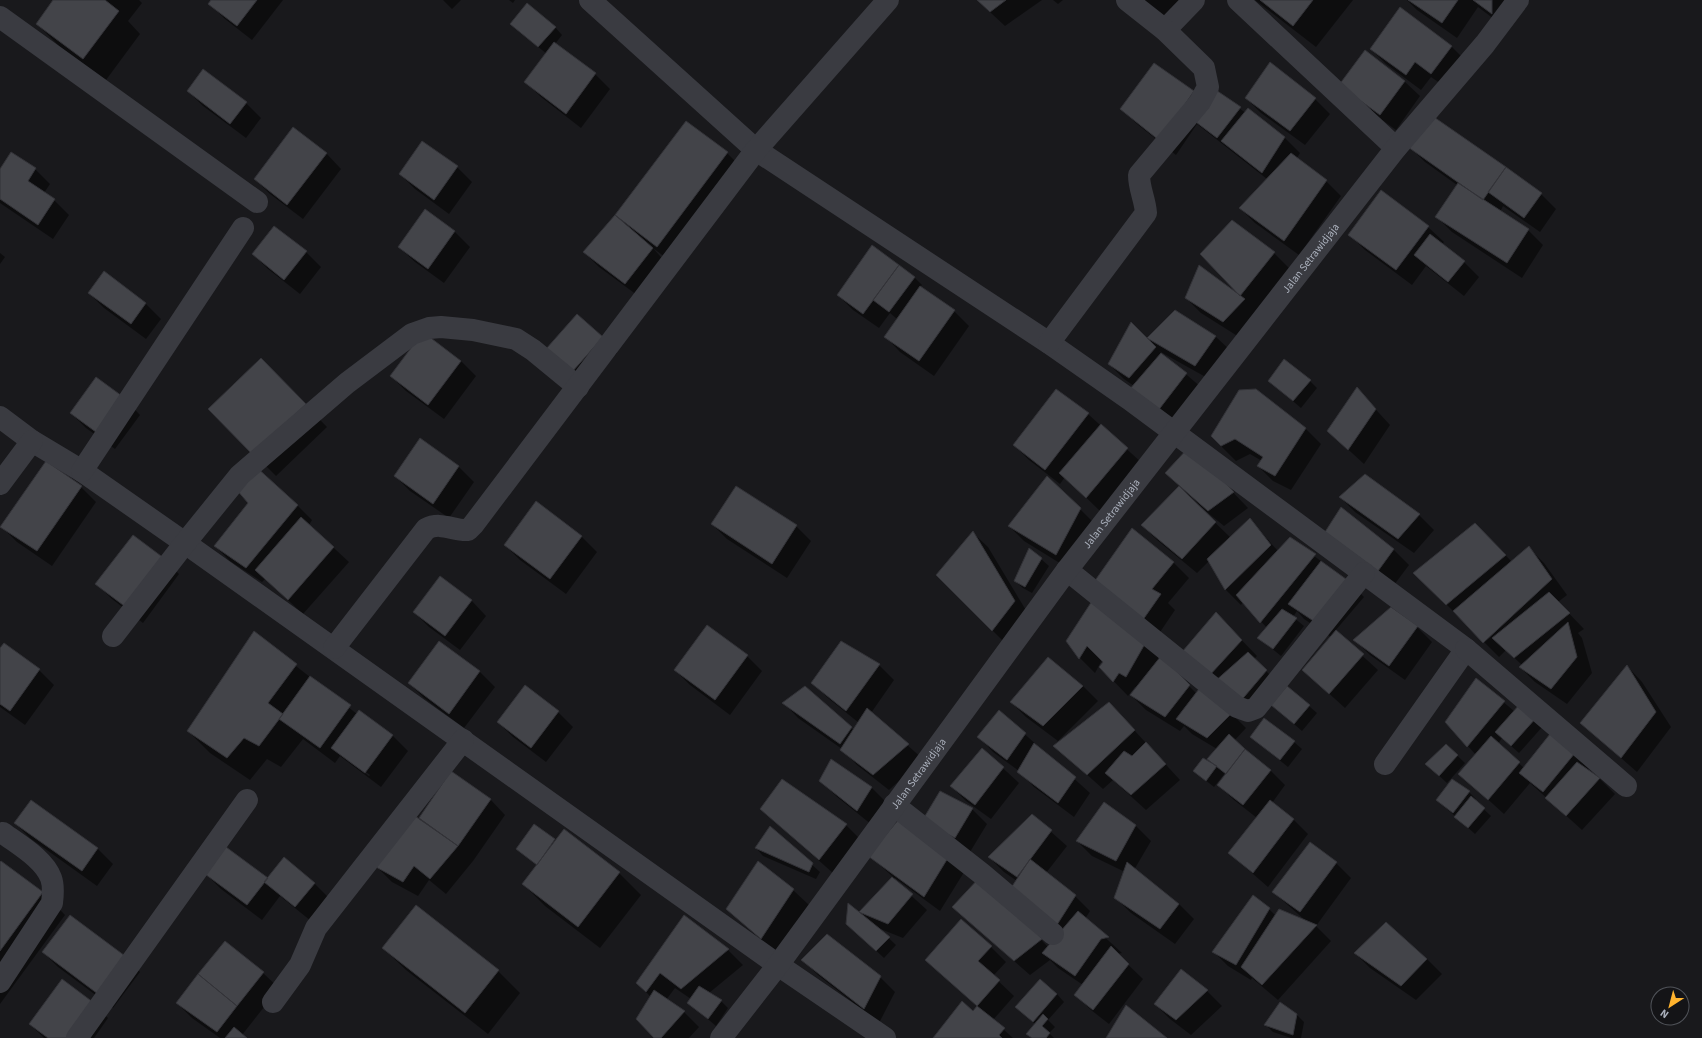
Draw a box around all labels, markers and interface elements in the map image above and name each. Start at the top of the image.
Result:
street label: Jalan Setrawidjaja [1279,220,1343,296]
street label: Jalan Setrawidjaja [1080,476,1144,552]
street label: Jalan Setrawidjaja [887,735,950,812]
north arrow [1650,986,1690,1026]
text: N [1657,1005,1672,1022]

